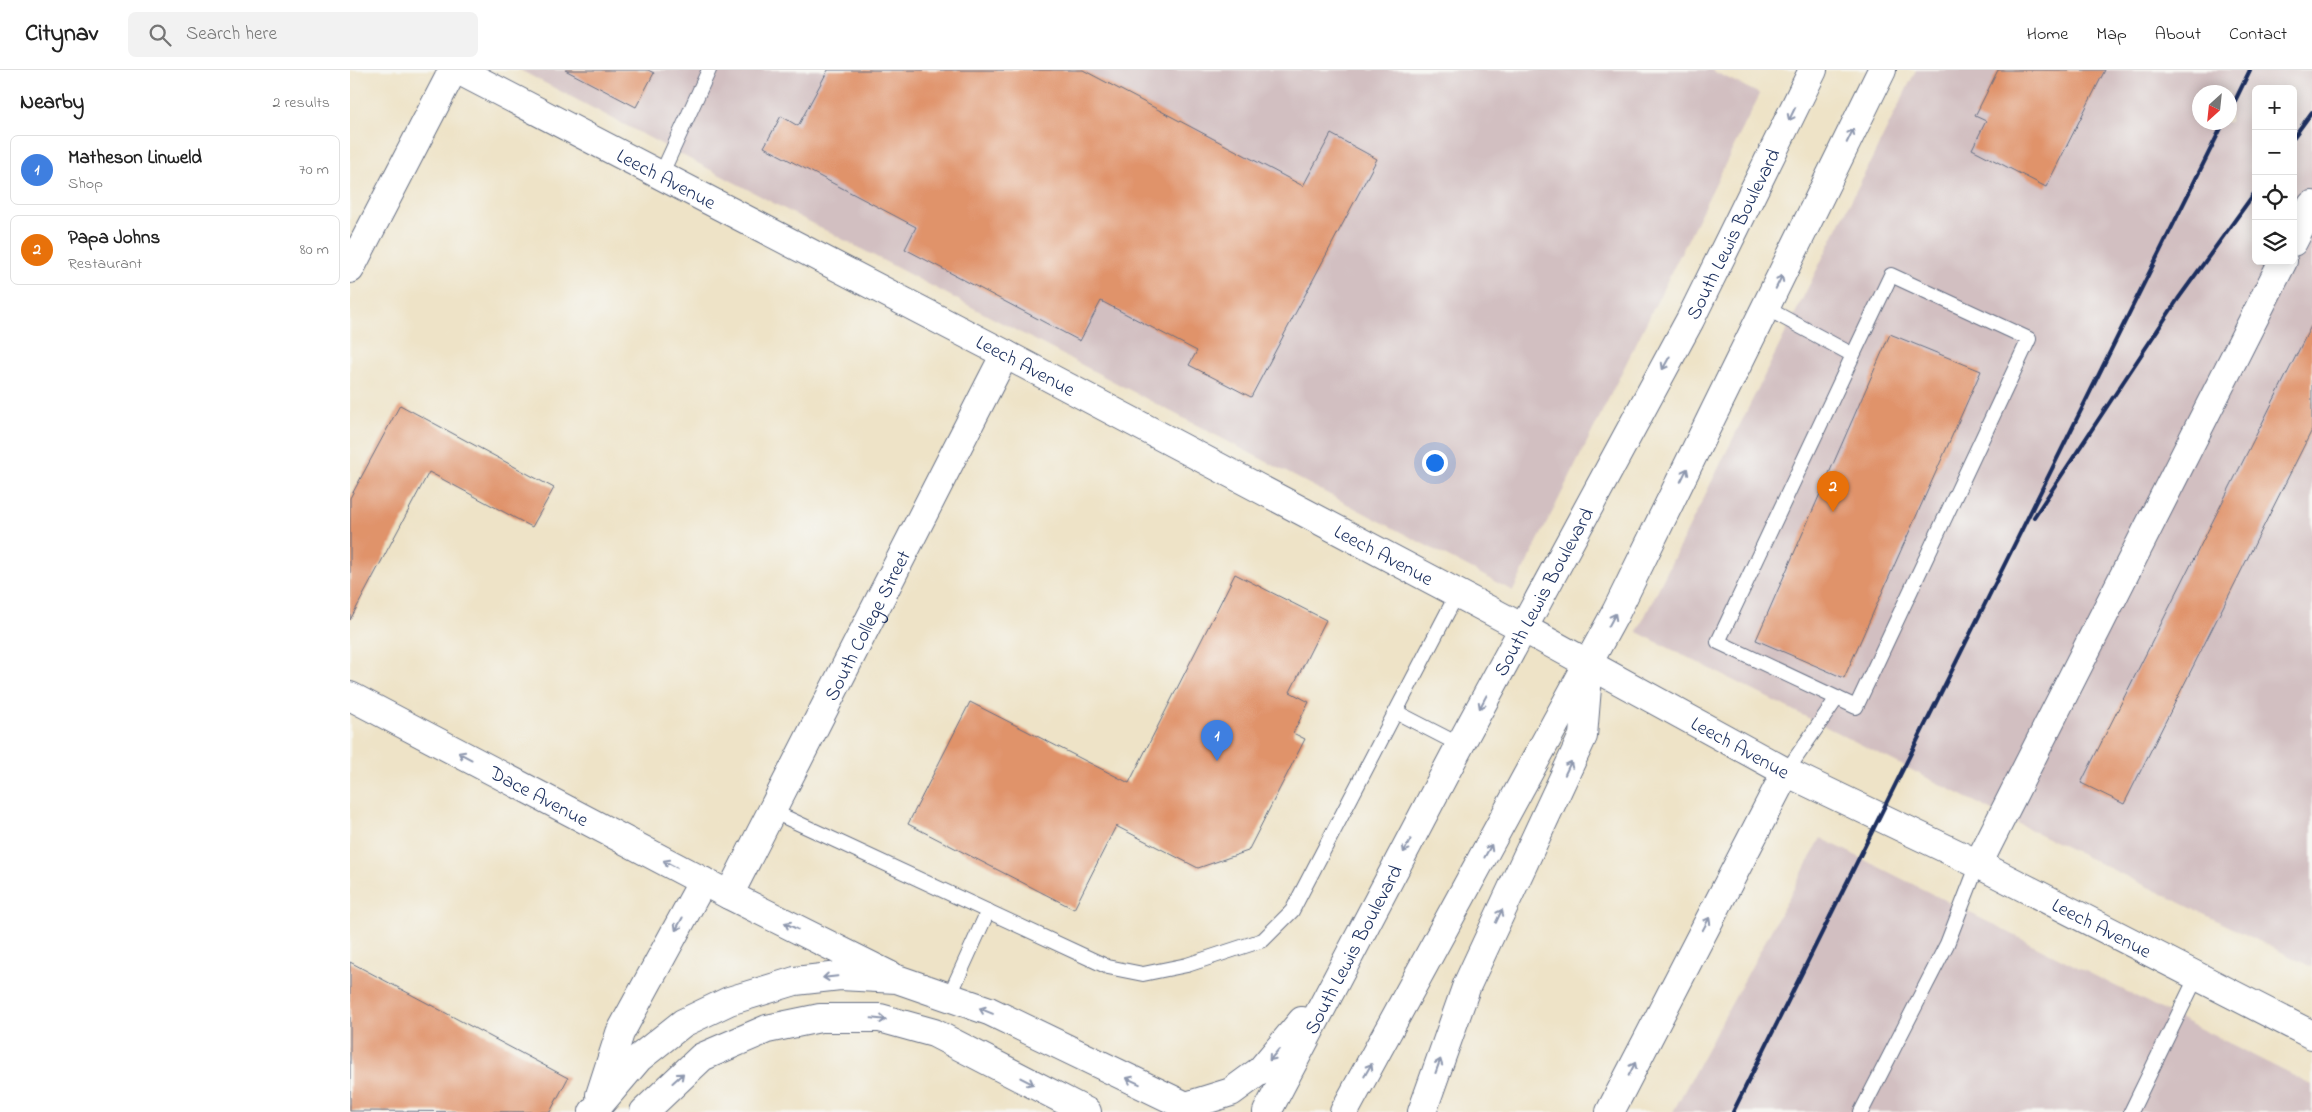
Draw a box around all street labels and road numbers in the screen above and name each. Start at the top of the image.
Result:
street label: Leech Avenue [611,143,720,218]
street label: South Lewis Boulevard [1680,144,1789,326]
street label: Leech Avenue [970,329,1080,405]
street label: South Lewis Boulevard [1488,503,1603,682]
street label: Leech Avenue [1328,518,1438,595]
street label: South College Street [818,546,920,707]
street label: Leech Avenue [1685,711,1794,788]
street label: Dace Avenue [483,759,593,836]
street label: South Lewis Boulevard [1298,860,1411,1040]
street label: Leech Avenue [2046,892,2156,967]

